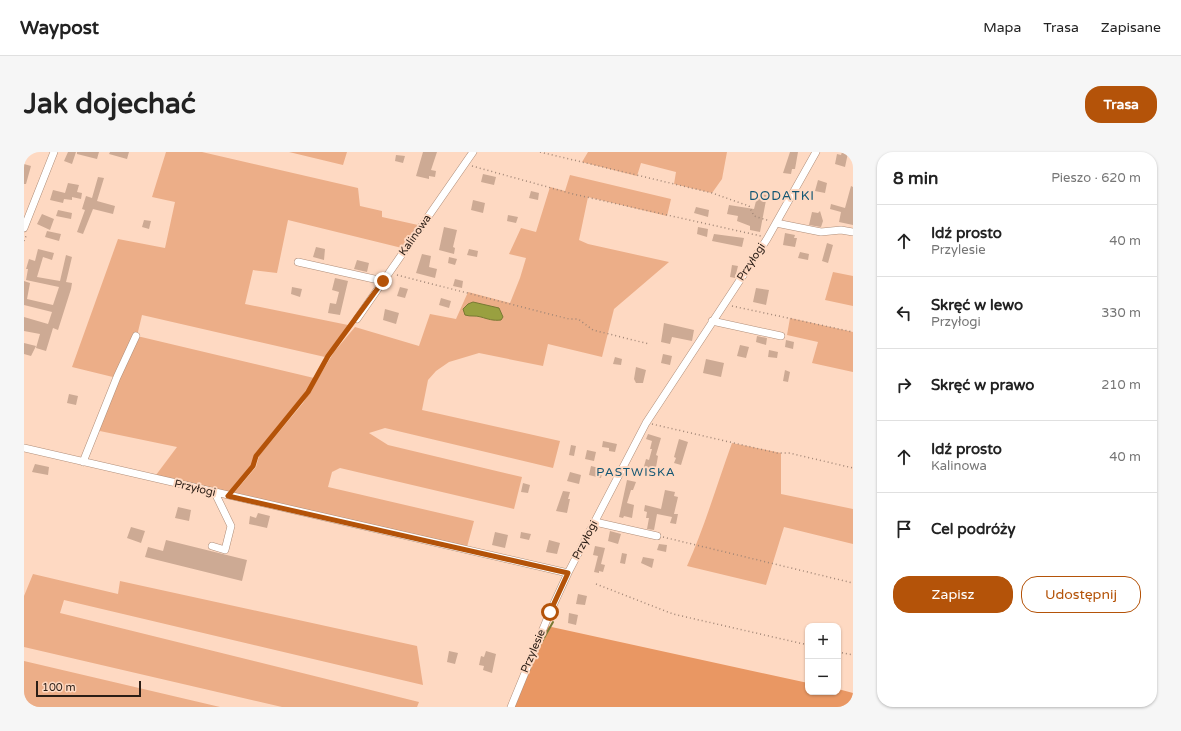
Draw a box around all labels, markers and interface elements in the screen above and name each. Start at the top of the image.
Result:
text: Waypost [20,17,99,39]
text: Mapa [983,19,1021,36]
text: Trasa [1043,19,1079,36]
text: Zapisane [1101,19,1161,36]
button: Trasa [1085,86,1157,123]
text: Jak dojechać [24,87,196,121]
text: 8 min [893,168,938,189]
text: Pieszo · 620 m [1051,170,1141,186]
district label: DODATKI [749,188,815,204]
street label: Kalinowa [396,212,434,258]
text: Idź prosto [931,224,1002,242]
icon: ahead [893,230,915,252]
text: 40 m [1109,233,1141,249]
street label: Przyłogi [734,241,768,283]
text: Przylesie [931,242,986,258]
route end [374,272,392,290]
text: Skręć w lewo [931,296,1023,314]
icon: left [893,302,915,324]
text: 330 m [1101,305,1141,321]
text: Przyłogi [931,314,981,330]
icon: right [893,374,915,396]
text: Skręć w prawo [931,376,1034,394]
text: 210 m [1101,377,1141,393]
text: Idź prosto [931,440,1002,458]
icon: ahead [893,446,915,468]
text: 40 m [1109,449,1141,465]
text: Kalinowa [931,458,987,474]
district label: PASTWISKA [596,465,676,479]
street label: Przyłogi [173,477,217,499]
street label: Przyłogi [570,518,600,562]
icon: arrive [893,518,915,540]
text: Cel podróży [931,520,1016,538]
button: Zapisz [893,576,1013,613]
button: Udostępnij [1021,576,1141,613]
route start [541,603,559,621]
map controls [805,623,841,695]
button: + [805,623,841,659]
street label: Przylesie [518,627,548,675]
button: − [805,659,841,695]
scale bar [36,679,141,698]
text: 100 m [42,681,76,694]

